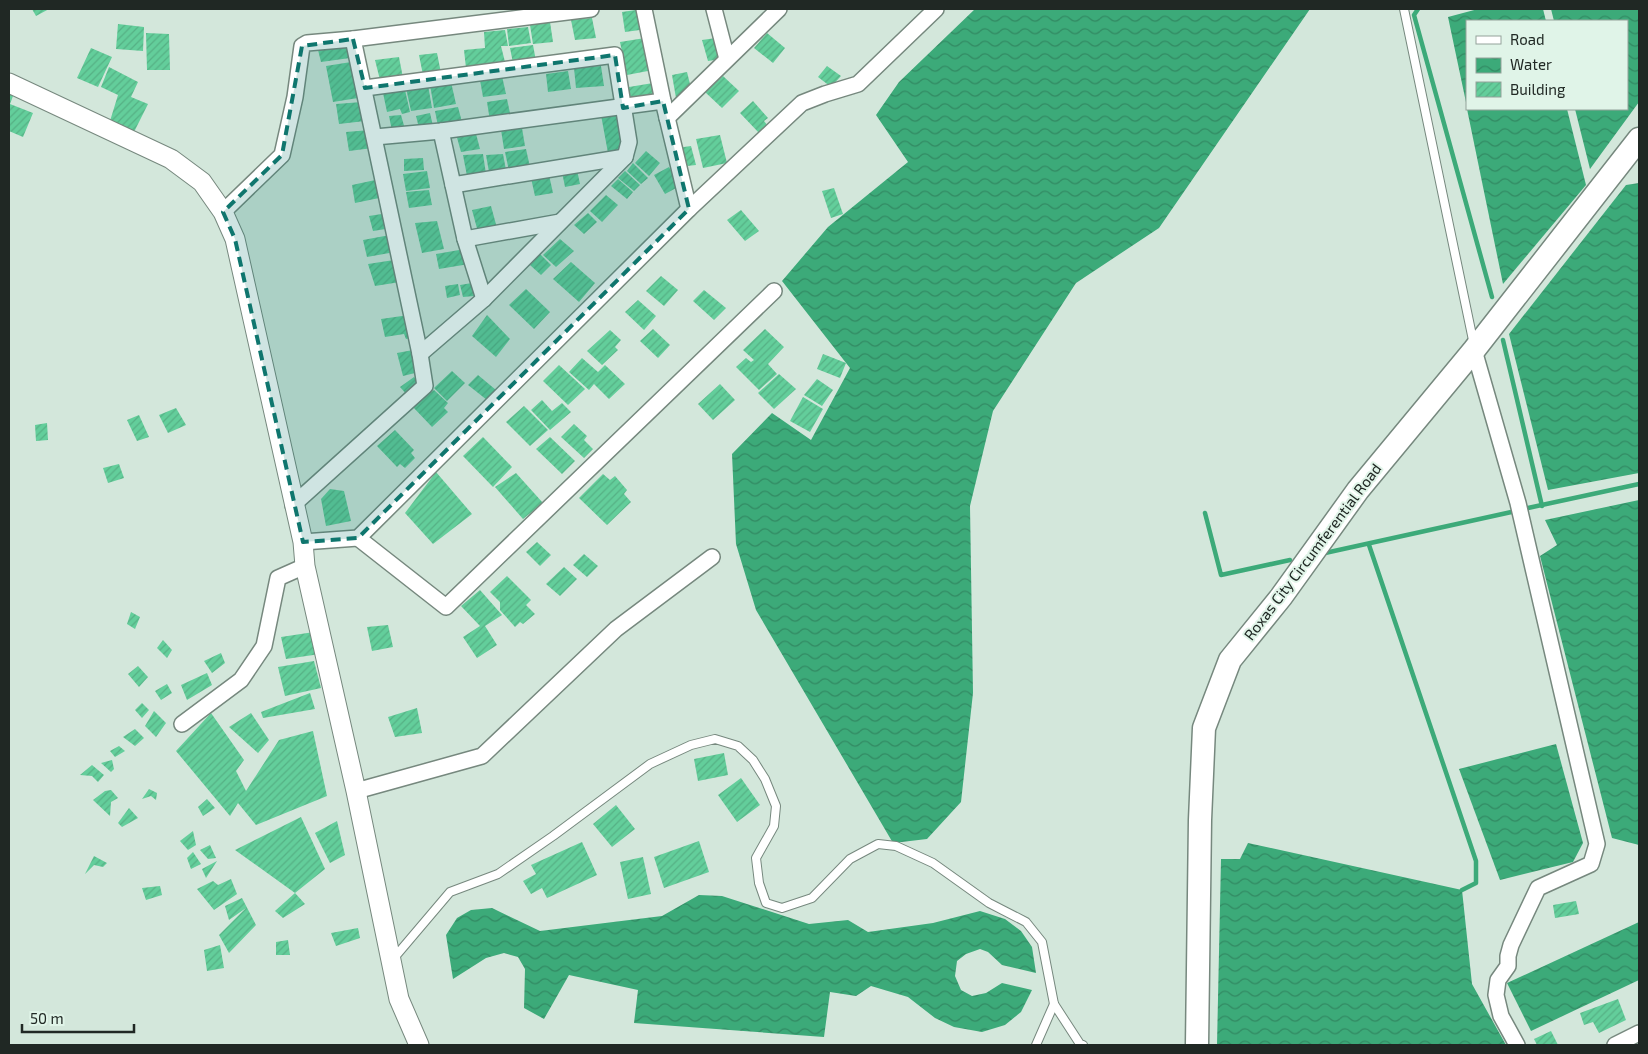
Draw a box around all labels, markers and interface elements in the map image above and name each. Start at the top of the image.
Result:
legend [1466,20,1628,110]
text: Road [1510,30,1545,48]
text: Water [1510,55,1552,73]
text: Building [1510,80,1566,98]
street label: Roxas City Circumferential Road [1240,459,1385,643]
scale bar [22,1002,135,1034]
text: 50 m [30,1009,64,1027]

